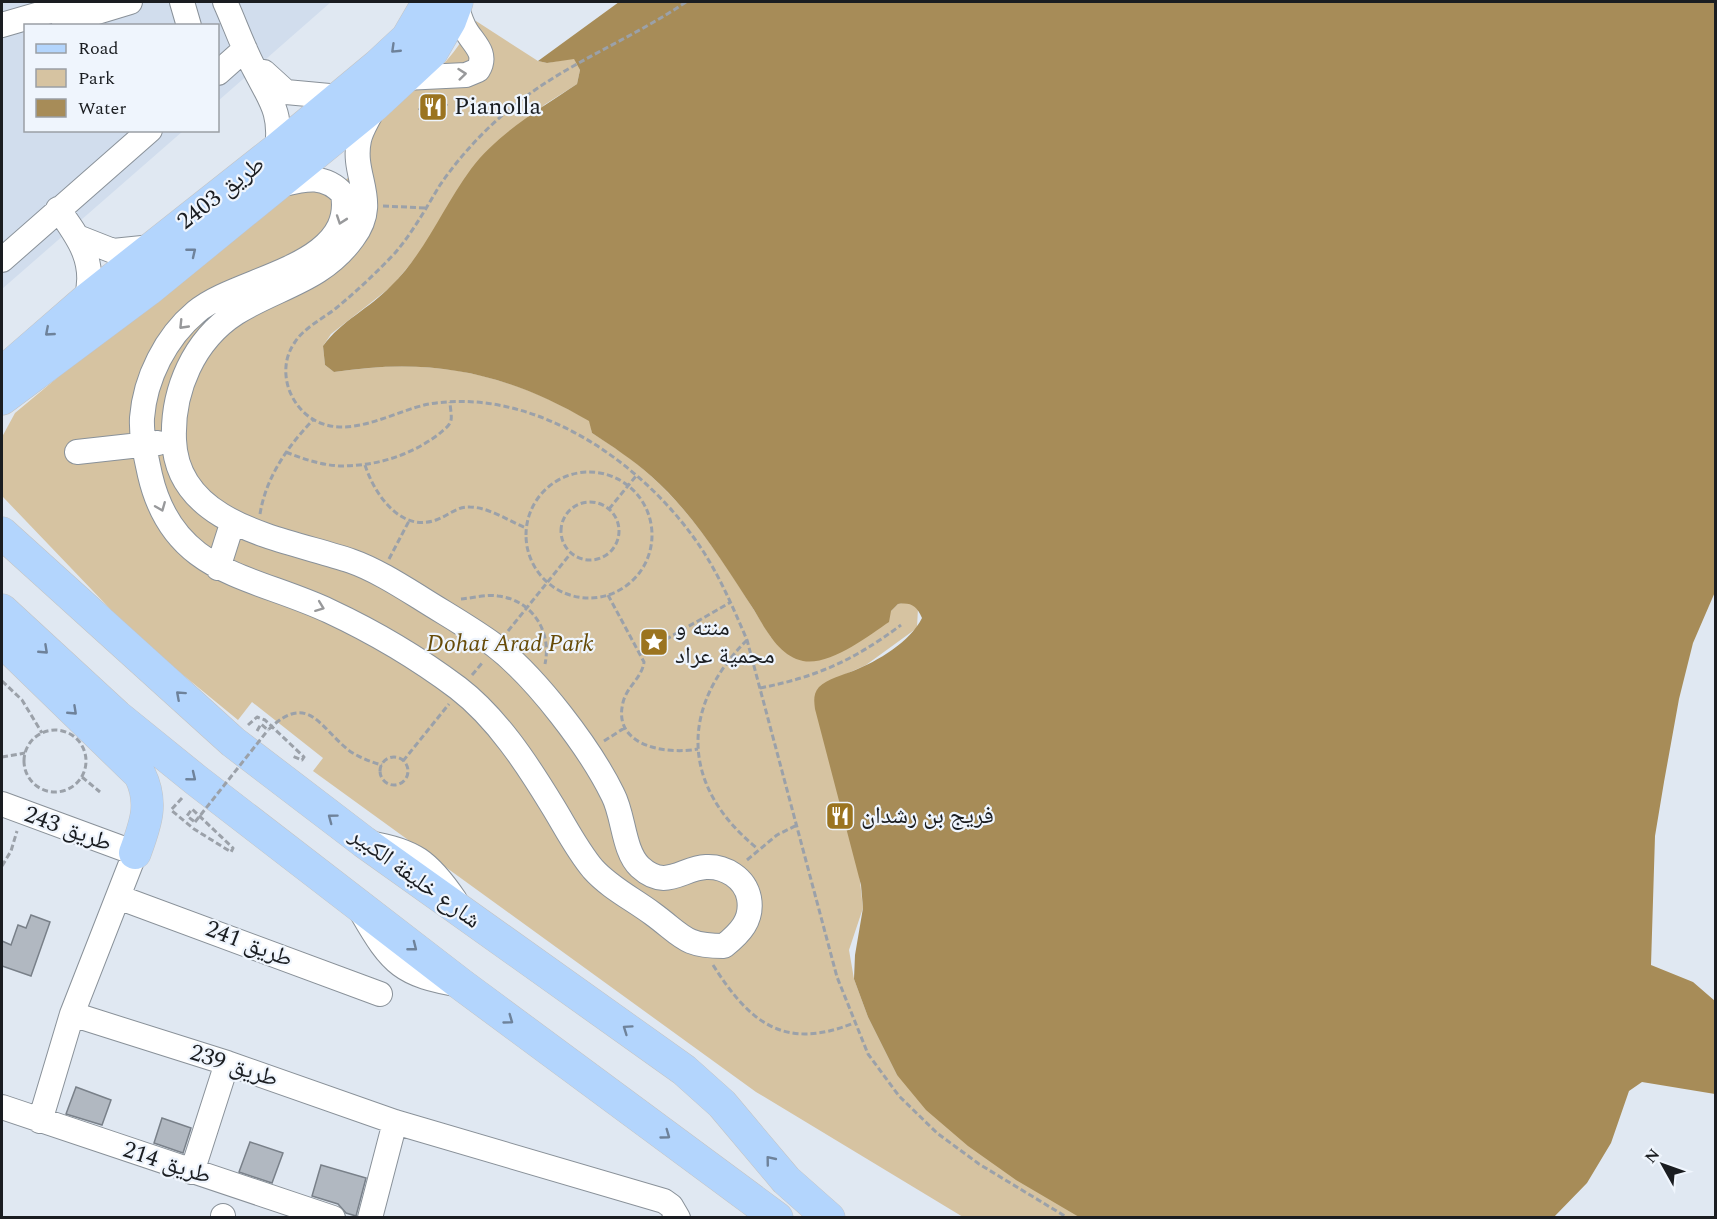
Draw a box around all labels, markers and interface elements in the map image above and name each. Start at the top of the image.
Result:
legend [24,24,219,132]
text: Road [78,35,119,62]
one-way arrow [391,42,402,53]
text: Park [78,65,115,92]
one-way arrow [458,68,467,81]
place label: Pianolla [454,89,542,125]
restaurant icon: Pianolla [417,91,449,123]
text: Water [78,95,126,122]
street label: طريق 2403 [169,147,273,239]
one-way arrow [336,214,349,225]
one-way arrow [186,249,197,260]
one-way arrow [179,318,190,328]
one-way arrow [45,325,56,336]
one-way arrow [154,500,166,511]
one-way arrow [315,600,325,613]
place label: منته و محمية عراد [675,610,775,674]
park label: Dohat Arad Park [426,626,594,662]
place icon: منته و محمية عراد [638,626,670,658]
one-way arrow [38,643,48,654]
one-way arrow [176,691,187,702]
one-way arrow [67,704,77,715]
one-way arrow [186,769,197,780]
street label: طريق 243 [19,796,117,862]
place label: فريج بن رشدان [861,798,994,834]
restaurant icon: فريج بن رشدان [824,800,856,832]
one-way arrow [328,814,339,825]
street label: شارع خليفة الكبير [341,817,488,938]
street label: طريق 241 [200,911,298,977]
one-way arrow [406,940,417,951]
one-way arrow [502,1012,513,1023]
one-way arrow [622,1025,633,1036]
street label: طريق 239 [185,1035,283,1097]
one-way arrow [659,1128,670,1139]
street label: طريق 214 [118,1132,216,1194]
north arrow [1633,1135,1693,1195]
text: N [1639,1143,1666,1169]
one-way arrow [766,1156,777,1167]

